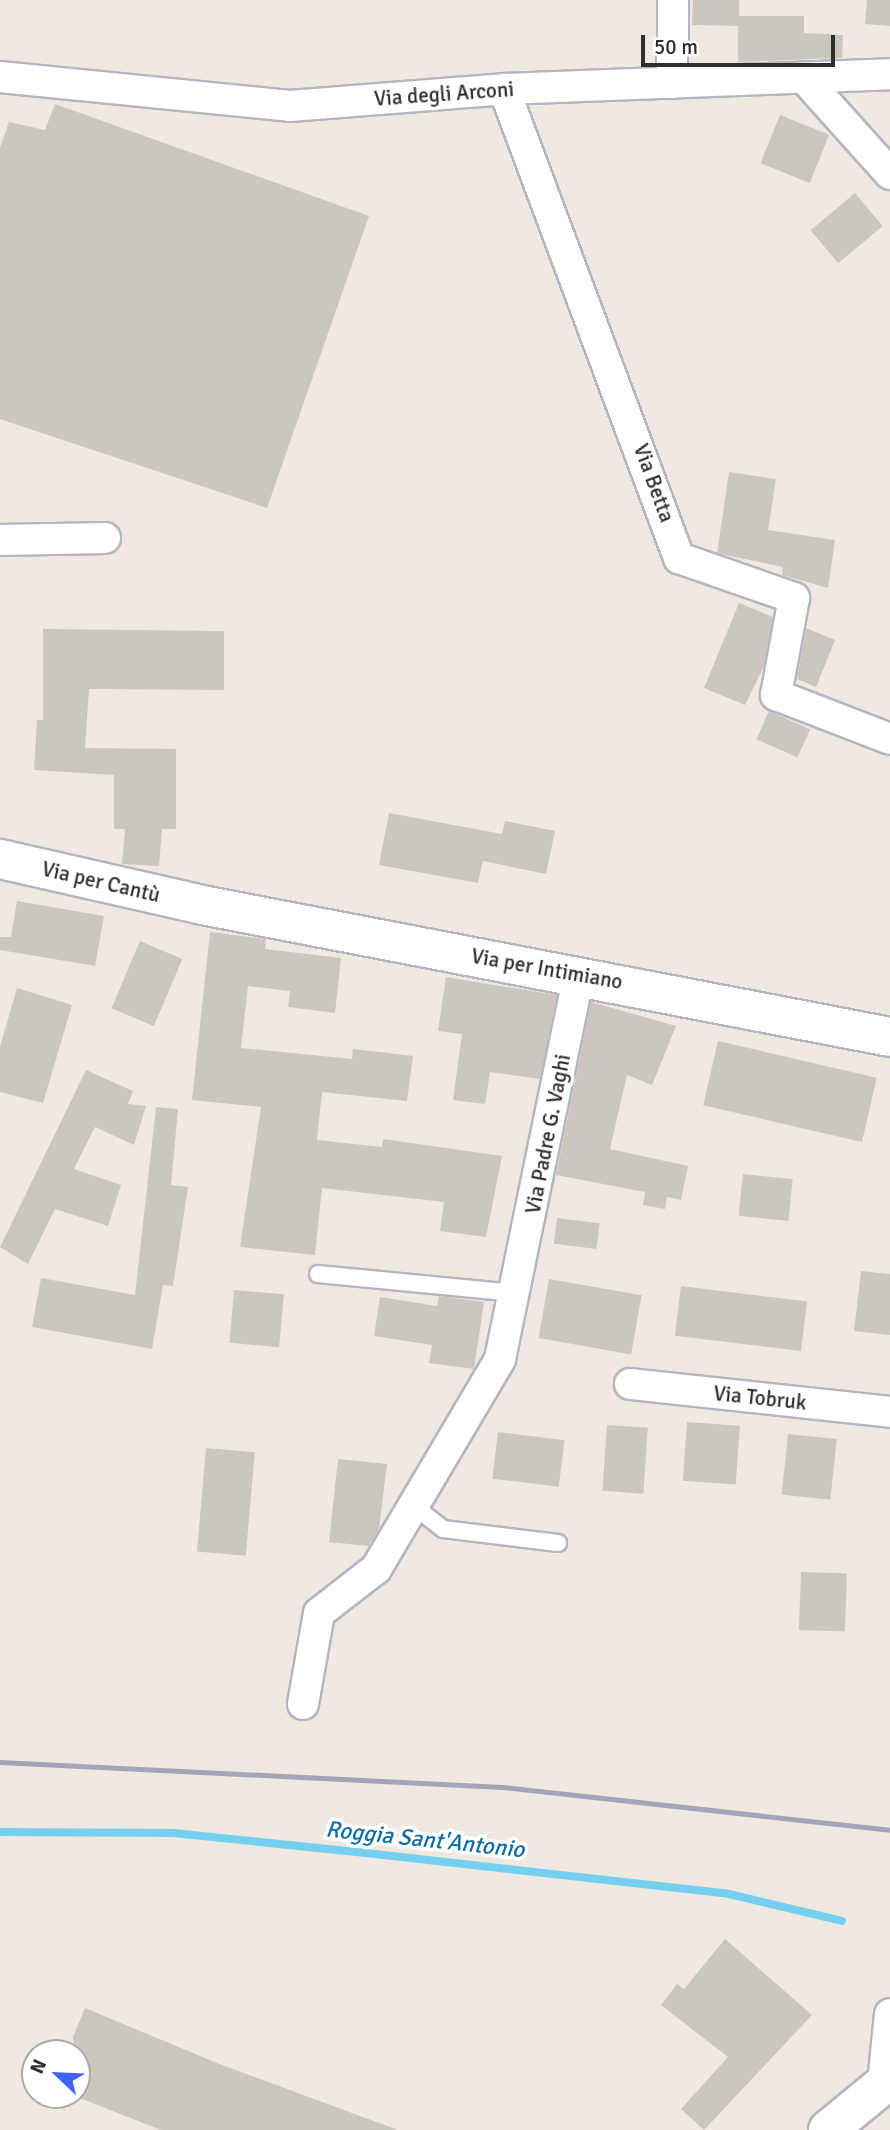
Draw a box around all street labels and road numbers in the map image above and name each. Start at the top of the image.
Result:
street label: Via degli Arconi [373,77,515,111]
street label: Via Betta [628,440,680,526]
street label: Via per Cantù [39,856,163,908]
street label: Via per Intimiano [469,943,625,995]
street label: Via Padre G. Vaghi [520,1052,576,1216]
street label: Via Tobruk [712,1381,808,1415]

